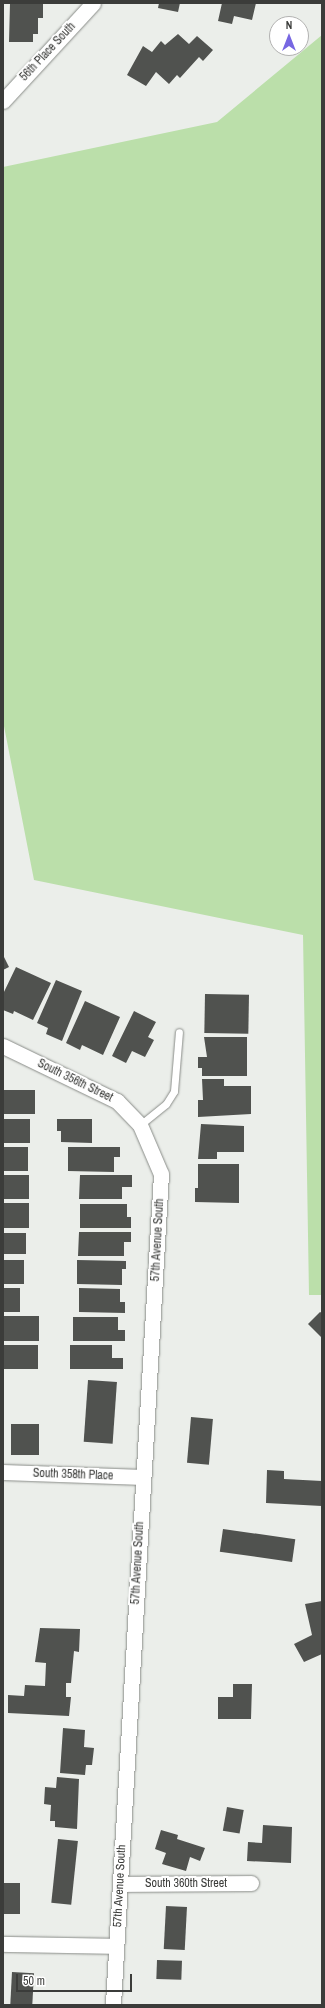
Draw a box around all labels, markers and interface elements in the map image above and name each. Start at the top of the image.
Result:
north arrow [269,16,309,56]
text: N [286,18,292,32]
street label: 56th Place South [17,20,79,84]
street label: South 356th Street [35,1057,115,1105]
street label: 57th Avenue South [149,1198,167,1282]
street label: South 358th Place [33,1466,113,1484]
street label: 57th Avenue South [129,1521,147,1605]
street label: 57th Avenue South [111,1844,129,1928]
street label: South 360th Street [145,1877,227,1891]
scale bar [18,1966,134,1992]
text: 50 m [23,1973,45,1989]

